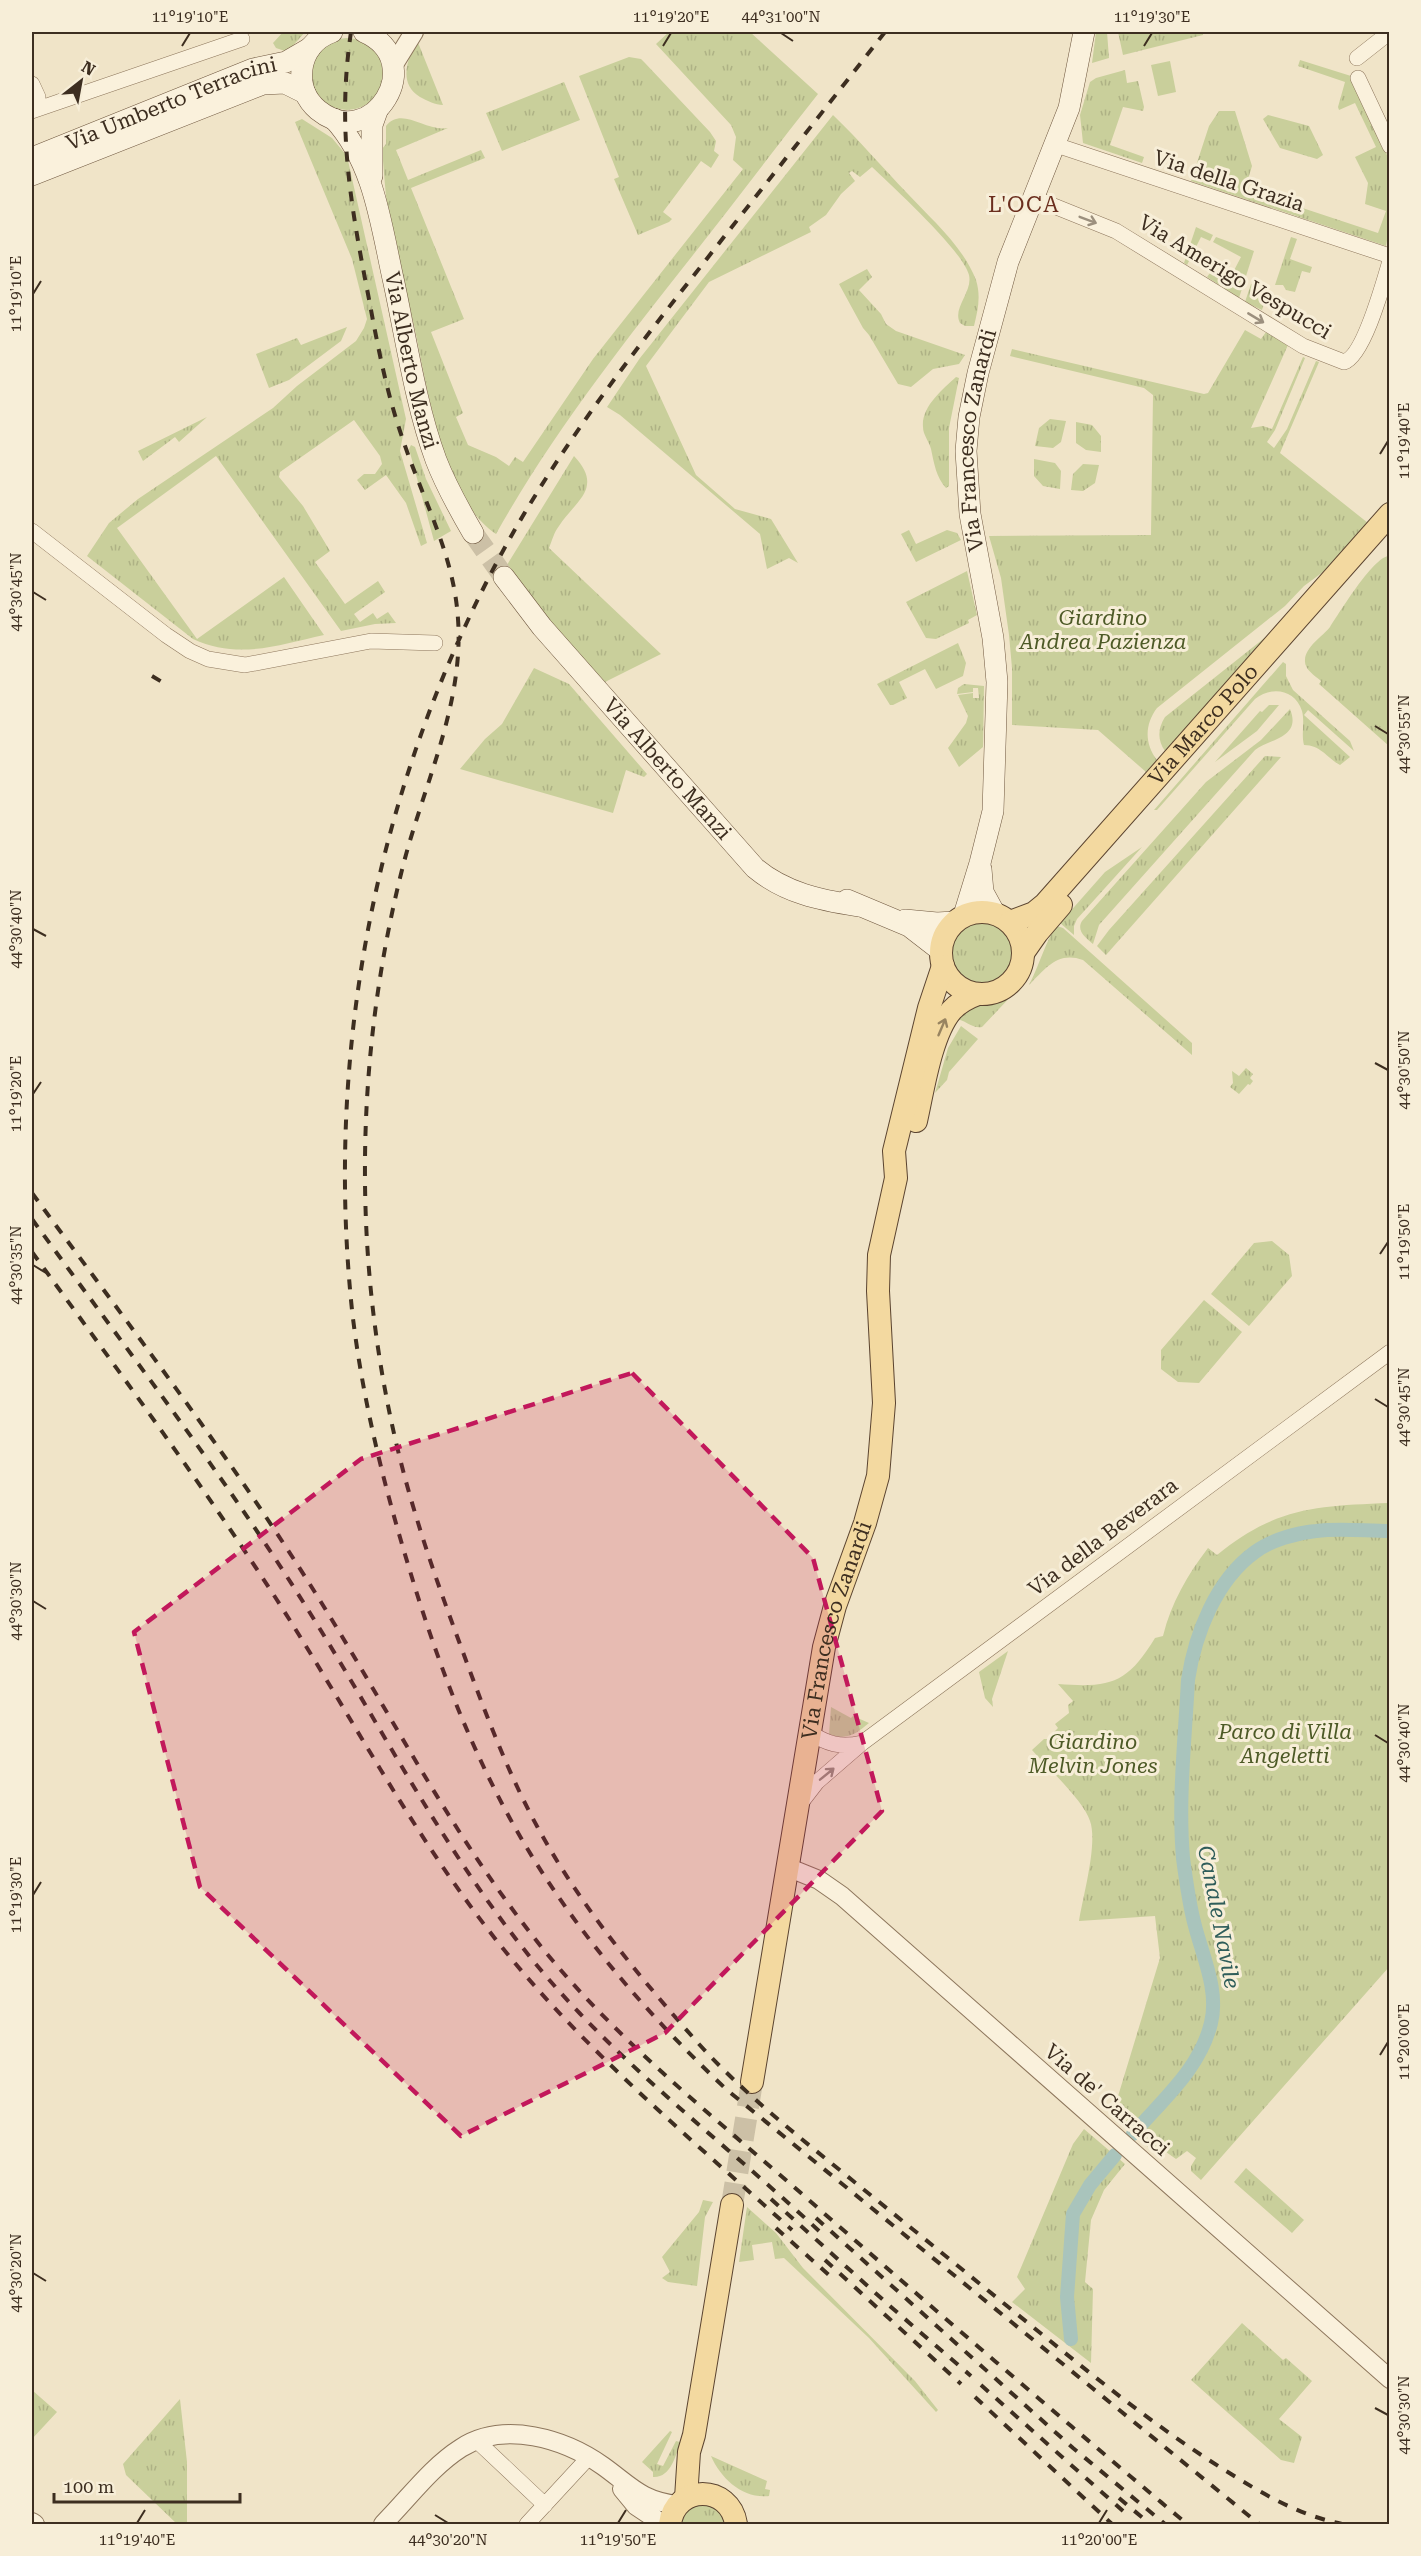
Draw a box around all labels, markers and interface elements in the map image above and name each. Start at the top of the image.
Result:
text: 11°19'10"E [152,8,228,26]
text: 11°19'20"E [633,8,709,26]
text: 44°31'00"N [741,8,821,26]
text: 11°19'30"E [1114,8,1190,26]
north arrow [51,51,111,111]
street label: Via Umberto Terracini [63,52,279,155]
text: N [78,57,99,80]
street label: Via della Grazia [1151,145,1308,217]
district label: L'OCA [988,192,1060,217]
street label: Via Amerigo Vespucci [1134,210,1336,344]
one-way arrow [1078,215,1097,226]
text: 11°19'10"E [7,256,25,332]
street label: Via Alberto Manzi [380,269,443,452]
one-way arrow [1247,312,1264,324]
street label: Via Francesco Zanardi [954,326,1001,554]
text: 11°19'40"E [1395,403,1413,479]
text: 44°30'45"N [7,552,25,632]
park label: Giardino Andrea Pazienza [1018,606,1186,654]
street label: Via Marco Polo [1144,660,1263,790]
street label: Via Alberto Manzi [598,693,736,845]
text: 44°30'55"N [1395,694,1413,774]
text: 44°30'40"N [7,889,25,969]
one-way arrow [937,1019,948,1037]
text: 44°30'50"N [1395,1030,1413,1110]
text: 11°19'20"E [7,1056,25,1132]
text: 11°19'50"E [1395,1204,1413,1280]
text: 44°30'35"N [7,1225,25,1305]
text: 44°30'45"N [1395,1367,1413,1447]
street label: Via della Beverara [1024,1473,1183,1601]
street label: Via Francesco Zanardi [797,1518,877,1741]
text: 44°30'30"N [7,1561,25,1641]
text: 44°30'40"N [1395,1703,1413,1783]
park label: Parco di Villa Angeletti [1217,1720,1352,1768]
park label: Giardino Melvin Jones [1027,1730,1158,1778]
one-way arrow [819,1767,834,1781]
water label: Canale Navile [1193,1843,1245,1991]
text: 11°19'30"E [7,1857,25,1933]
text: 11°20'00"E [1395,2004,1413,2080]
street label: Via de' Carracci [1040,2039,1175,2161]
text: 44°30'20"N [7,2233,25,2313]
text: 44°30'30"N [1395,2375,1413,2455]
scale bar [54,2466,240,2504]
text: 100 m [63,2476,114,2497]
text: 11°19'40"E [99,2531,175,2549]
text: 44°30'20"N [408,2531,488,2549]
text: 11°19'50"E [580,2531,656,2549]
text: 11°20'00"E [1061,2531,1137,2549]

